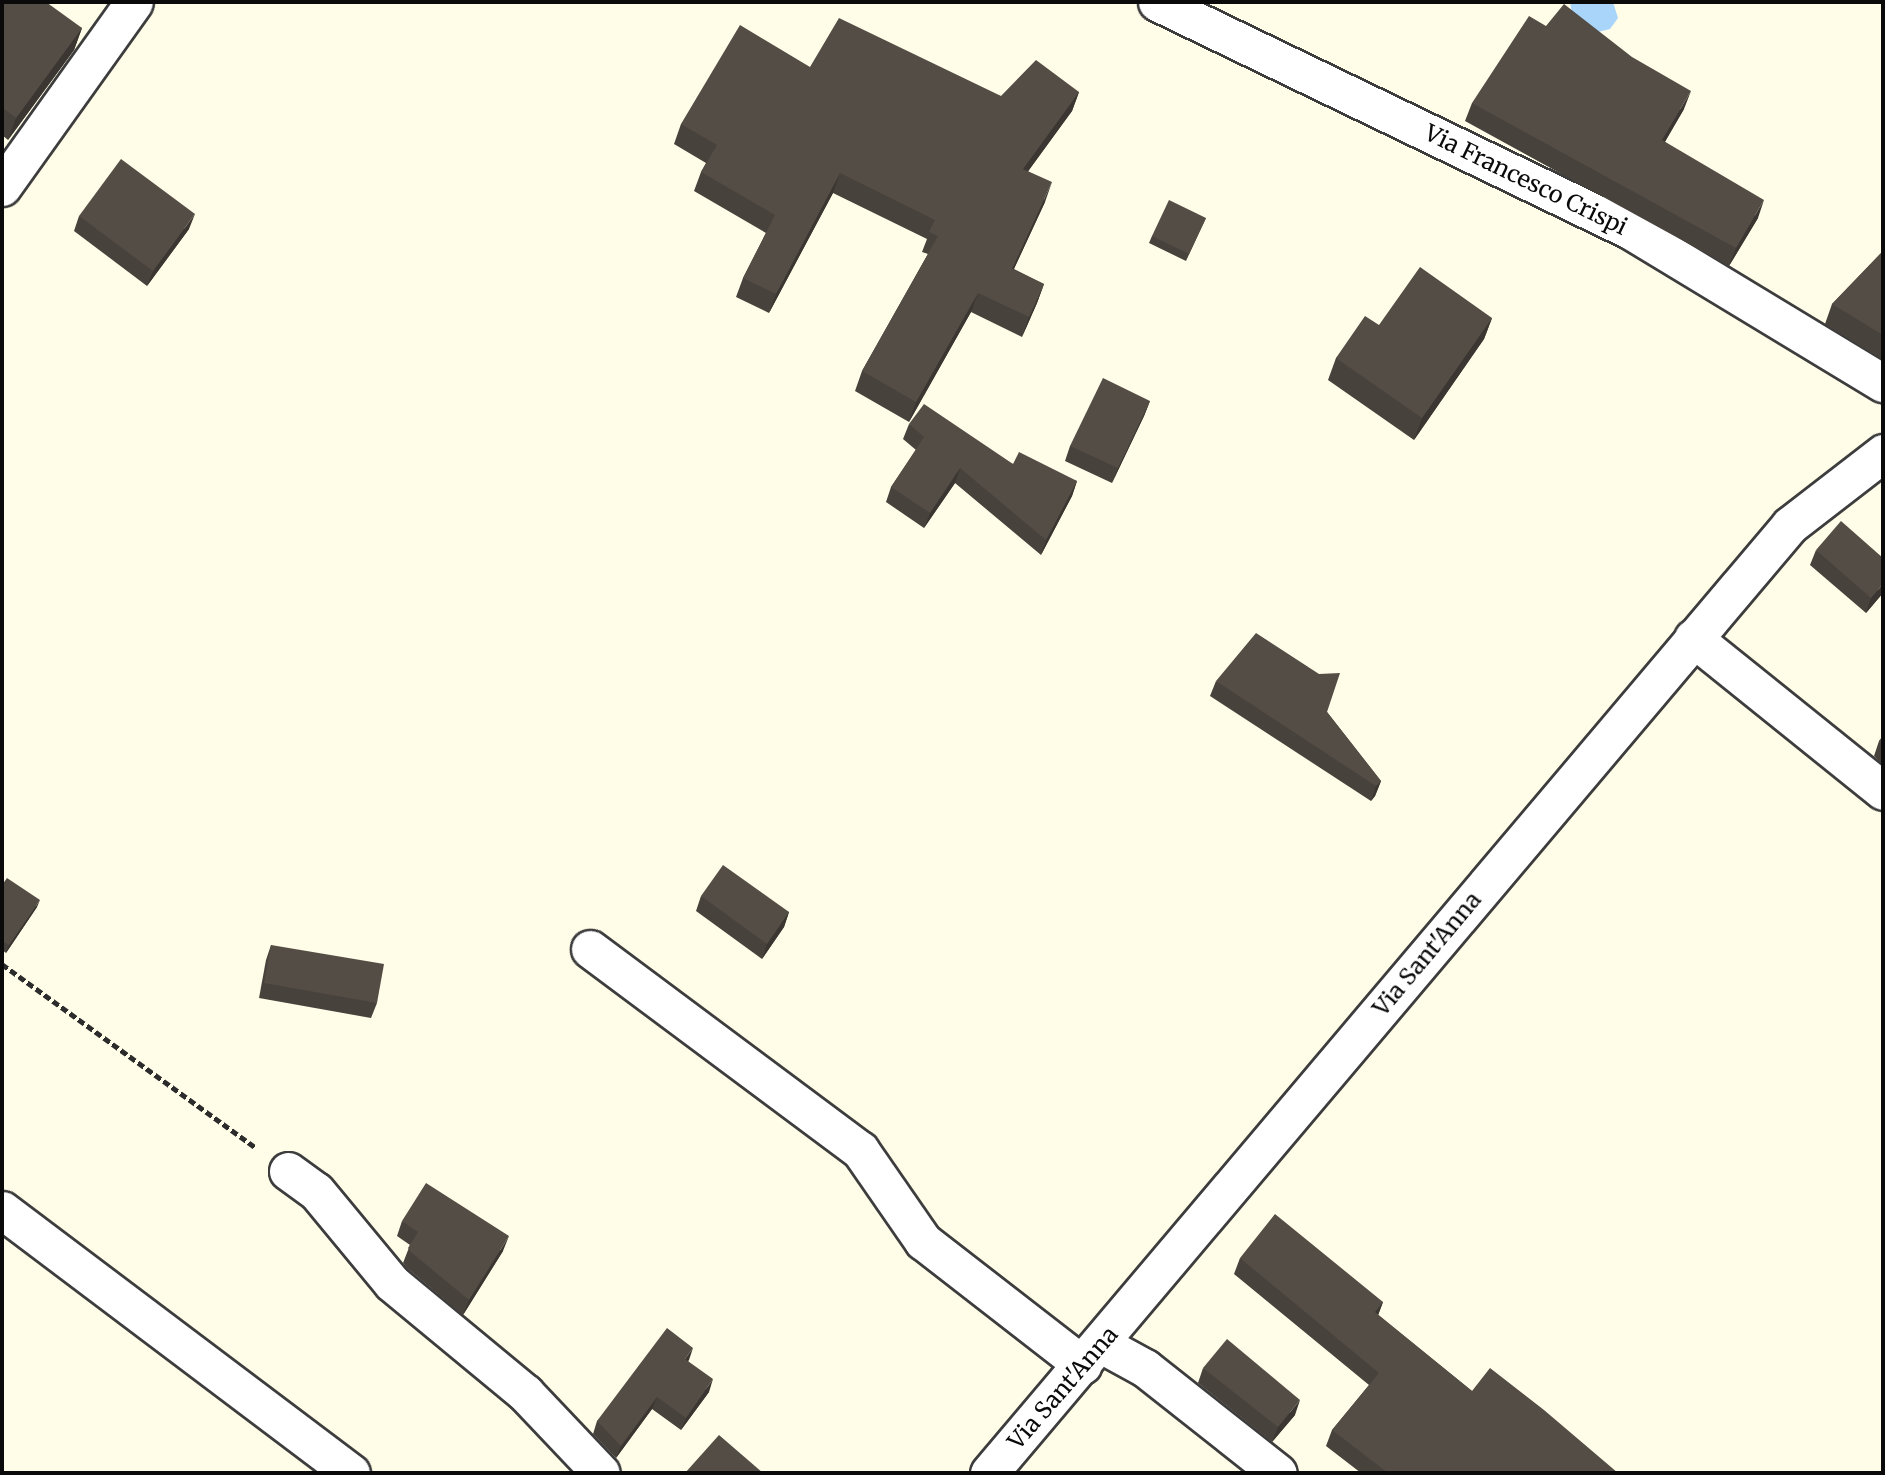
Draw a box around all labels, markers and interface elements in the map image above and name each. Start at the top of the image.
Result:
street label: Via Francesco Crispi [1420,119,1632,241]
street label: Via Sant'Anna [1367,886,1487,1022]
street label: Via Sant'Anna [1002,1321,1124,1455]

